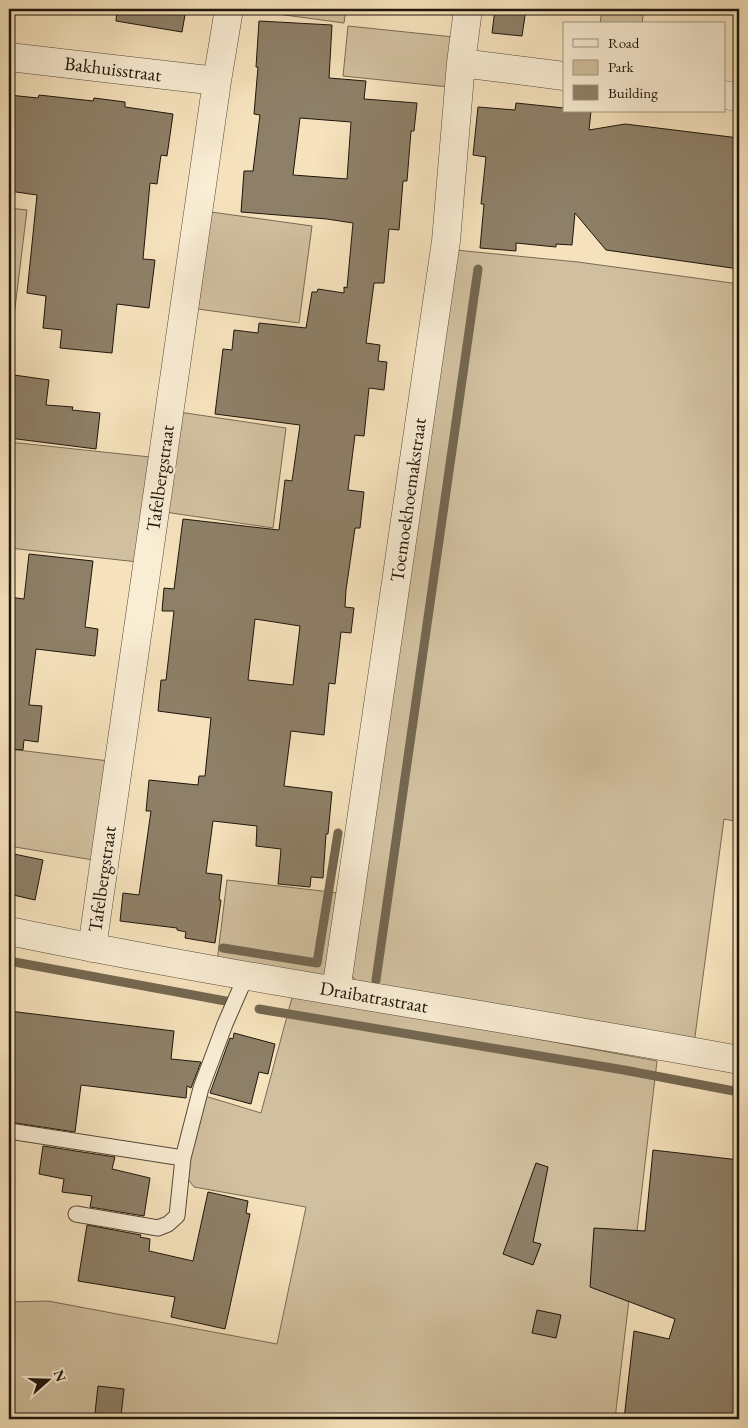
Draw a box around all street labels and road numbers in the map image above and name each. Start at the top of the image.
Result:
street label: Bakhuisstraat [63,51,163,87]
street label: Toemoekhoemakstraat [384,416,432,584]
street label: Tafelbergstraat [140,423,180,533]
street label: Tafelbergstraat [82,824,122,934]
street label: Draibatrastraat [318,975,430,1019]

